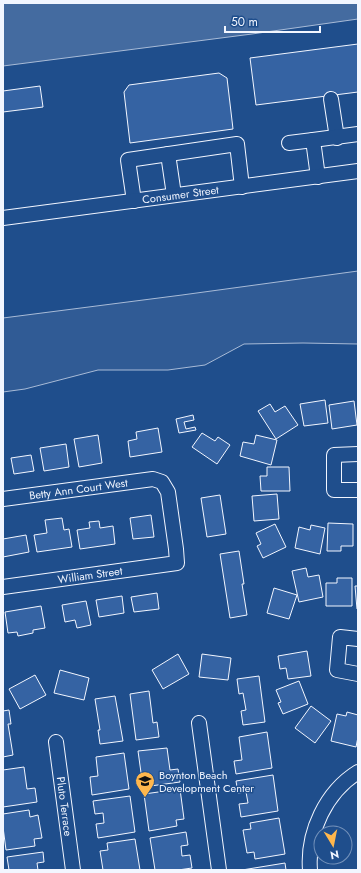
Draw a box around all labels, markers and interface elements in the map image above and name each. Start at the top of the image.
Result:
scale bar [225,8,320,34]
text: 50 m [231,13,258,31]
street label: Consumer Street [141,181,220,208]
street label: Betty Ann Court West [28,474,129,503]
street label: William Street [57,562,124,587]
place label: Boynton Beach Development Center [159,767,254,796]
school or university icon: Boynton Beach Development Center [134,770,156,798]
street label: Pluto Terrace [53,776,76,837]
north arrow [313,825,353,865]
text: N [329,846,340,863]

